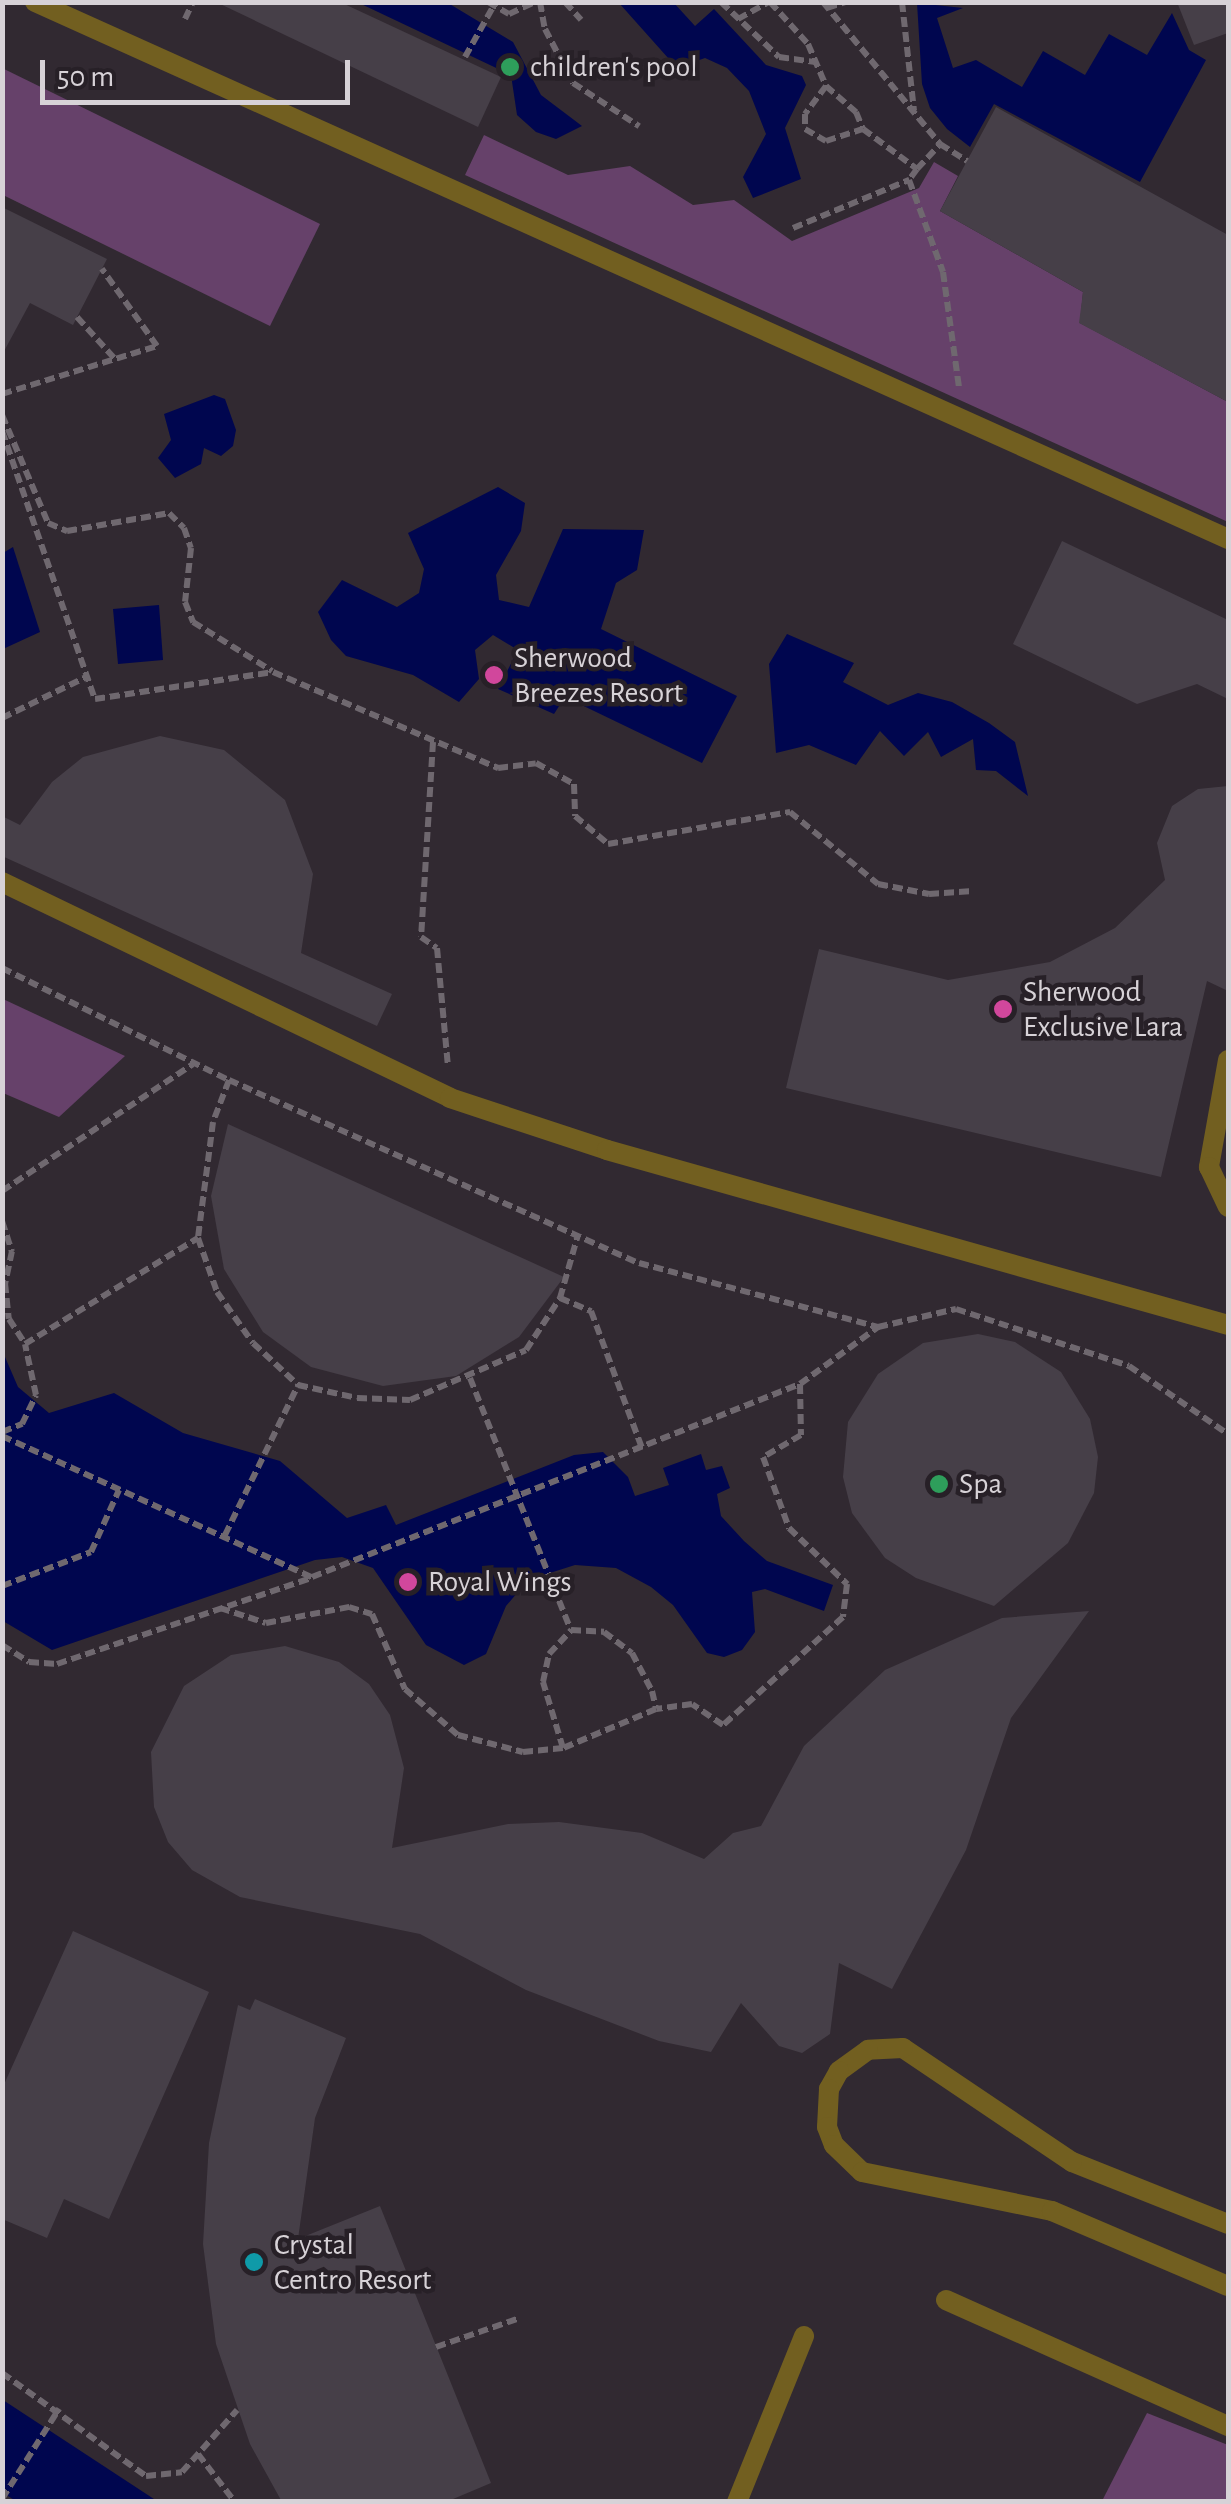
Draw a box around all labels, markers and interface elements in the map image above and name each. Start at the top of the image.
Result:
scale bar [45,40,355,102]
place label: children's pool [530,49,698,85]
marker: children's pool [499,56,521,78]
text: 50 m [57,62,114,92]
place label: Sherwood Breezes Resort [514,640,683,710]
marker: Sherwood Breezes Resort [483,664,505,686]
place label: Sherwood Exclusive Lara [1023,974,1183,1044]
marker: Sherwood Exclusive Lara [992,998,1014,1020]
place label: Spa [959,1466,1002,1502]
marker: Spa [928,1473,950,1495]
place label: Royal Wings [428,1564,572,1600]
marker: Royal Wings [397,1571,419,1593]
place label: Crystal Centro Resort [274,2227,431,2298]
marker: Crystal Centro Resort [243,2251,265,2273]

